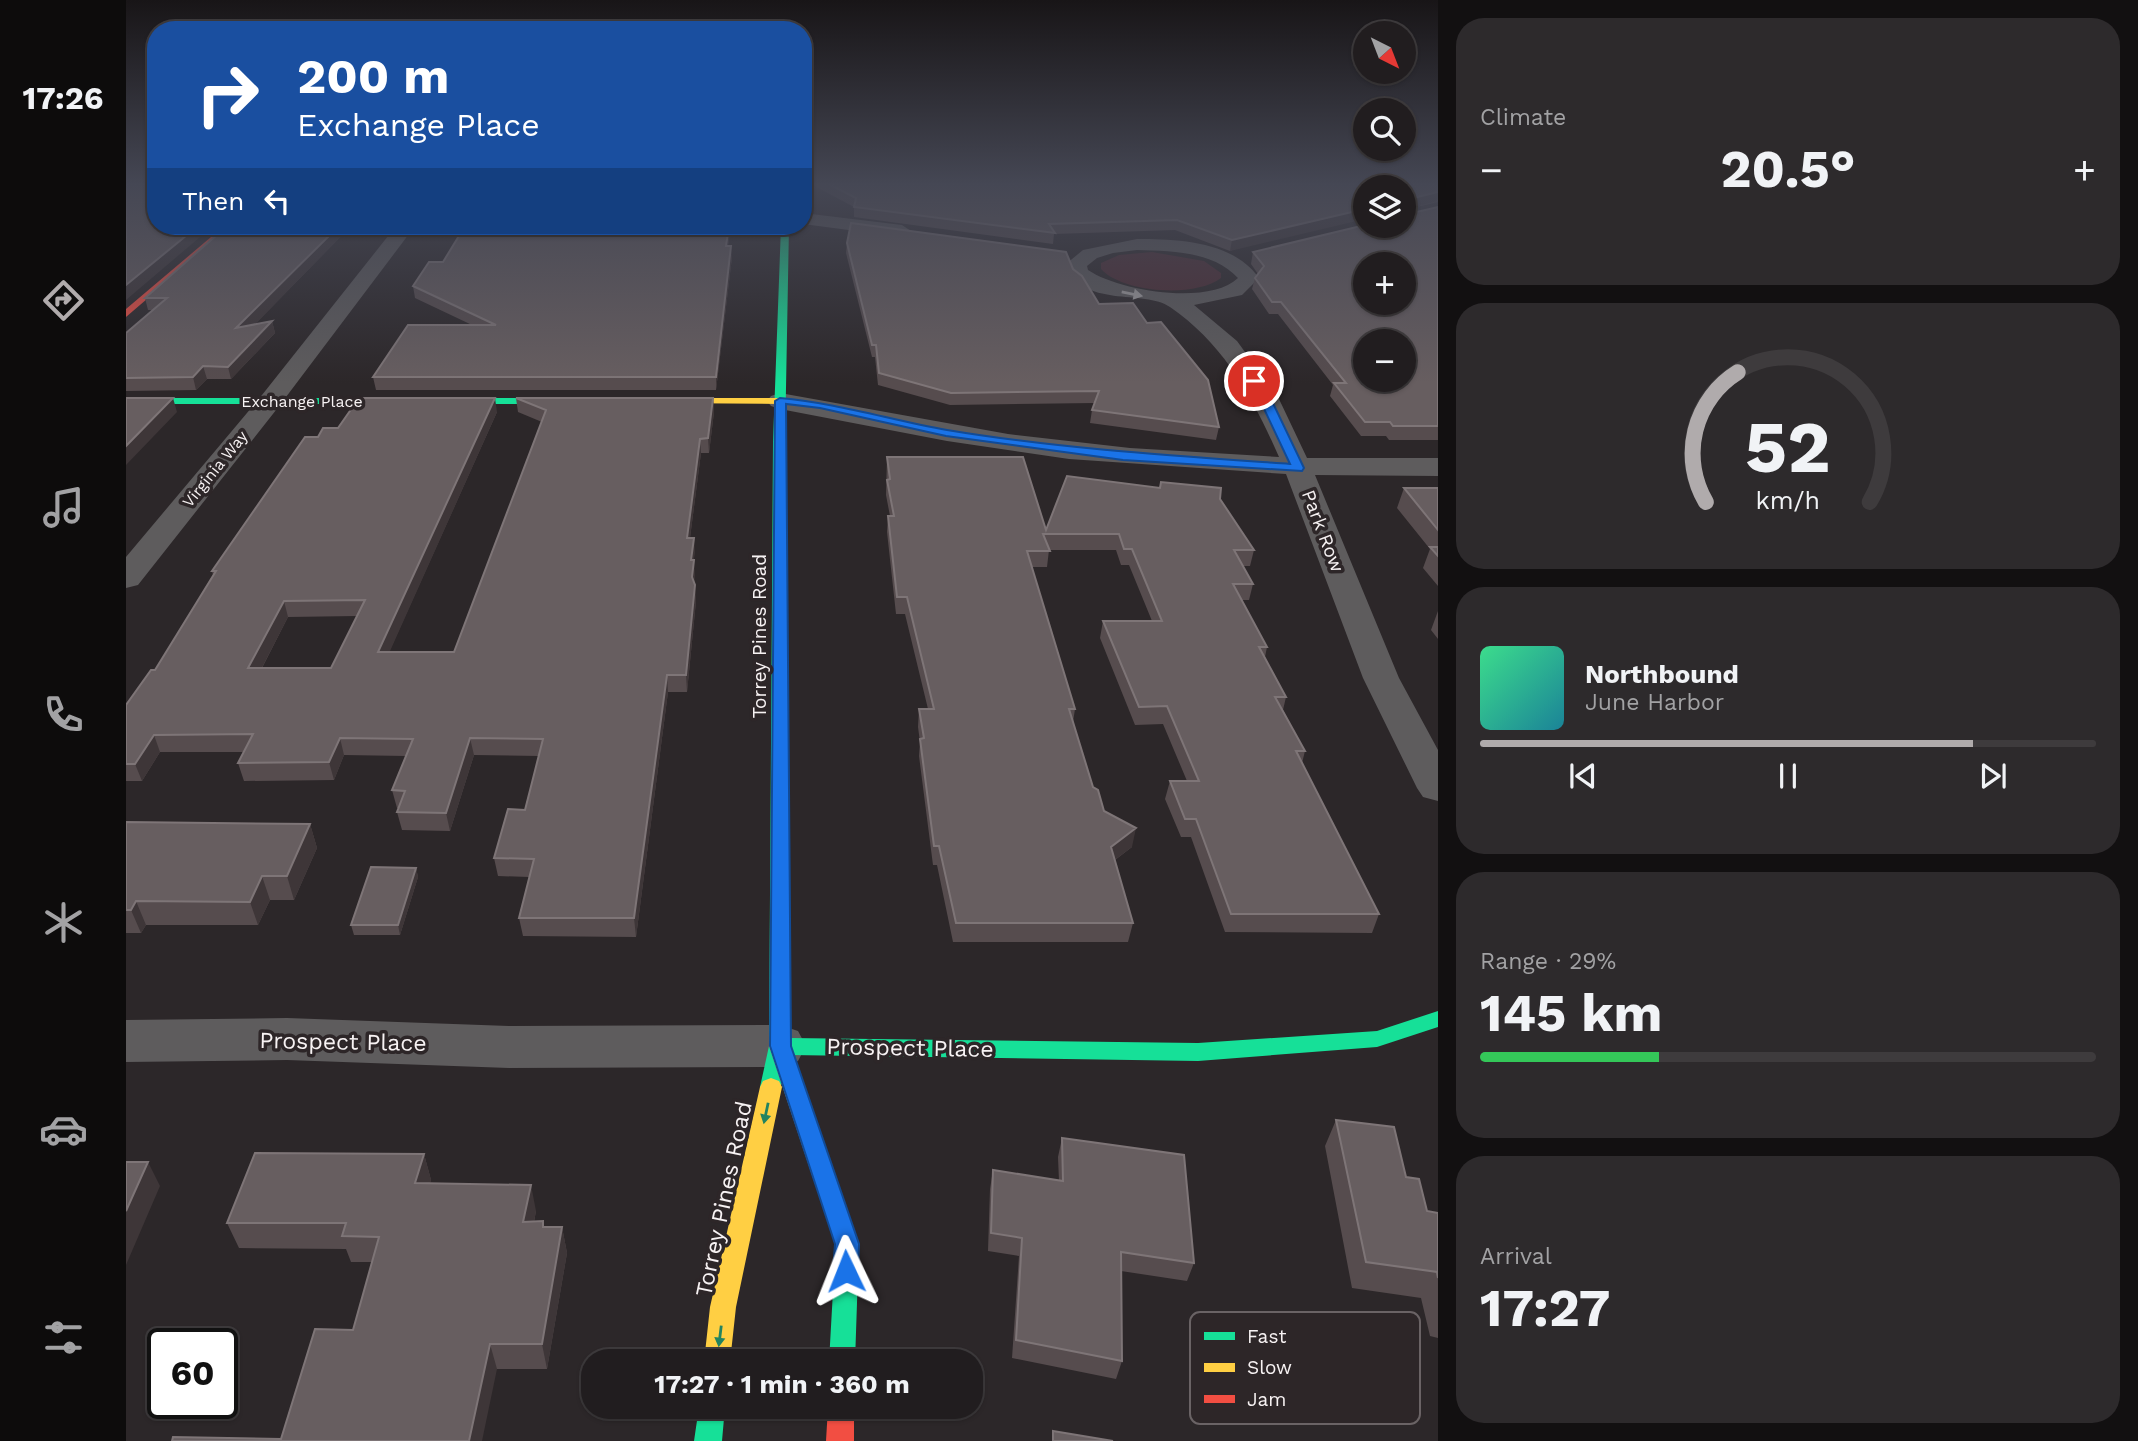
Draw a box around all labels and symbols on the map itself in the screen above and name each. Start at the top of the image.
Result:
north arrow [1353,21,1416,84]
one-way arrow [1121,289,1143,300]
pin [1224,351,1284,411]
street label: Exchange Place [241,392,363,411]
street label: Virginia Way [178,426,252,511]
street label: Park Row [1297,487,1349,575]
street label: Torrey Pines Road [748,554,771,718]
street label: Prospect Place [259,1027,427,1057]
street label: Prospect Place [826,1033,994,1063]
street label: Torrey Pines Road [690,1099,758,1299]
one-way arrow [760,1102,771,1124]
position arrow [809,1234,883,1308]
legend [1190,1312,1420,1424]
one-way arrow [715,1325,726,1347]
text: Fast [1247,1325,1286,1348]
speed limit sign: 60 [147,1328,238,1419]
text: Slow [1247,1356,1292,1379]
text: Jam [1247,1388,1286,1411]

